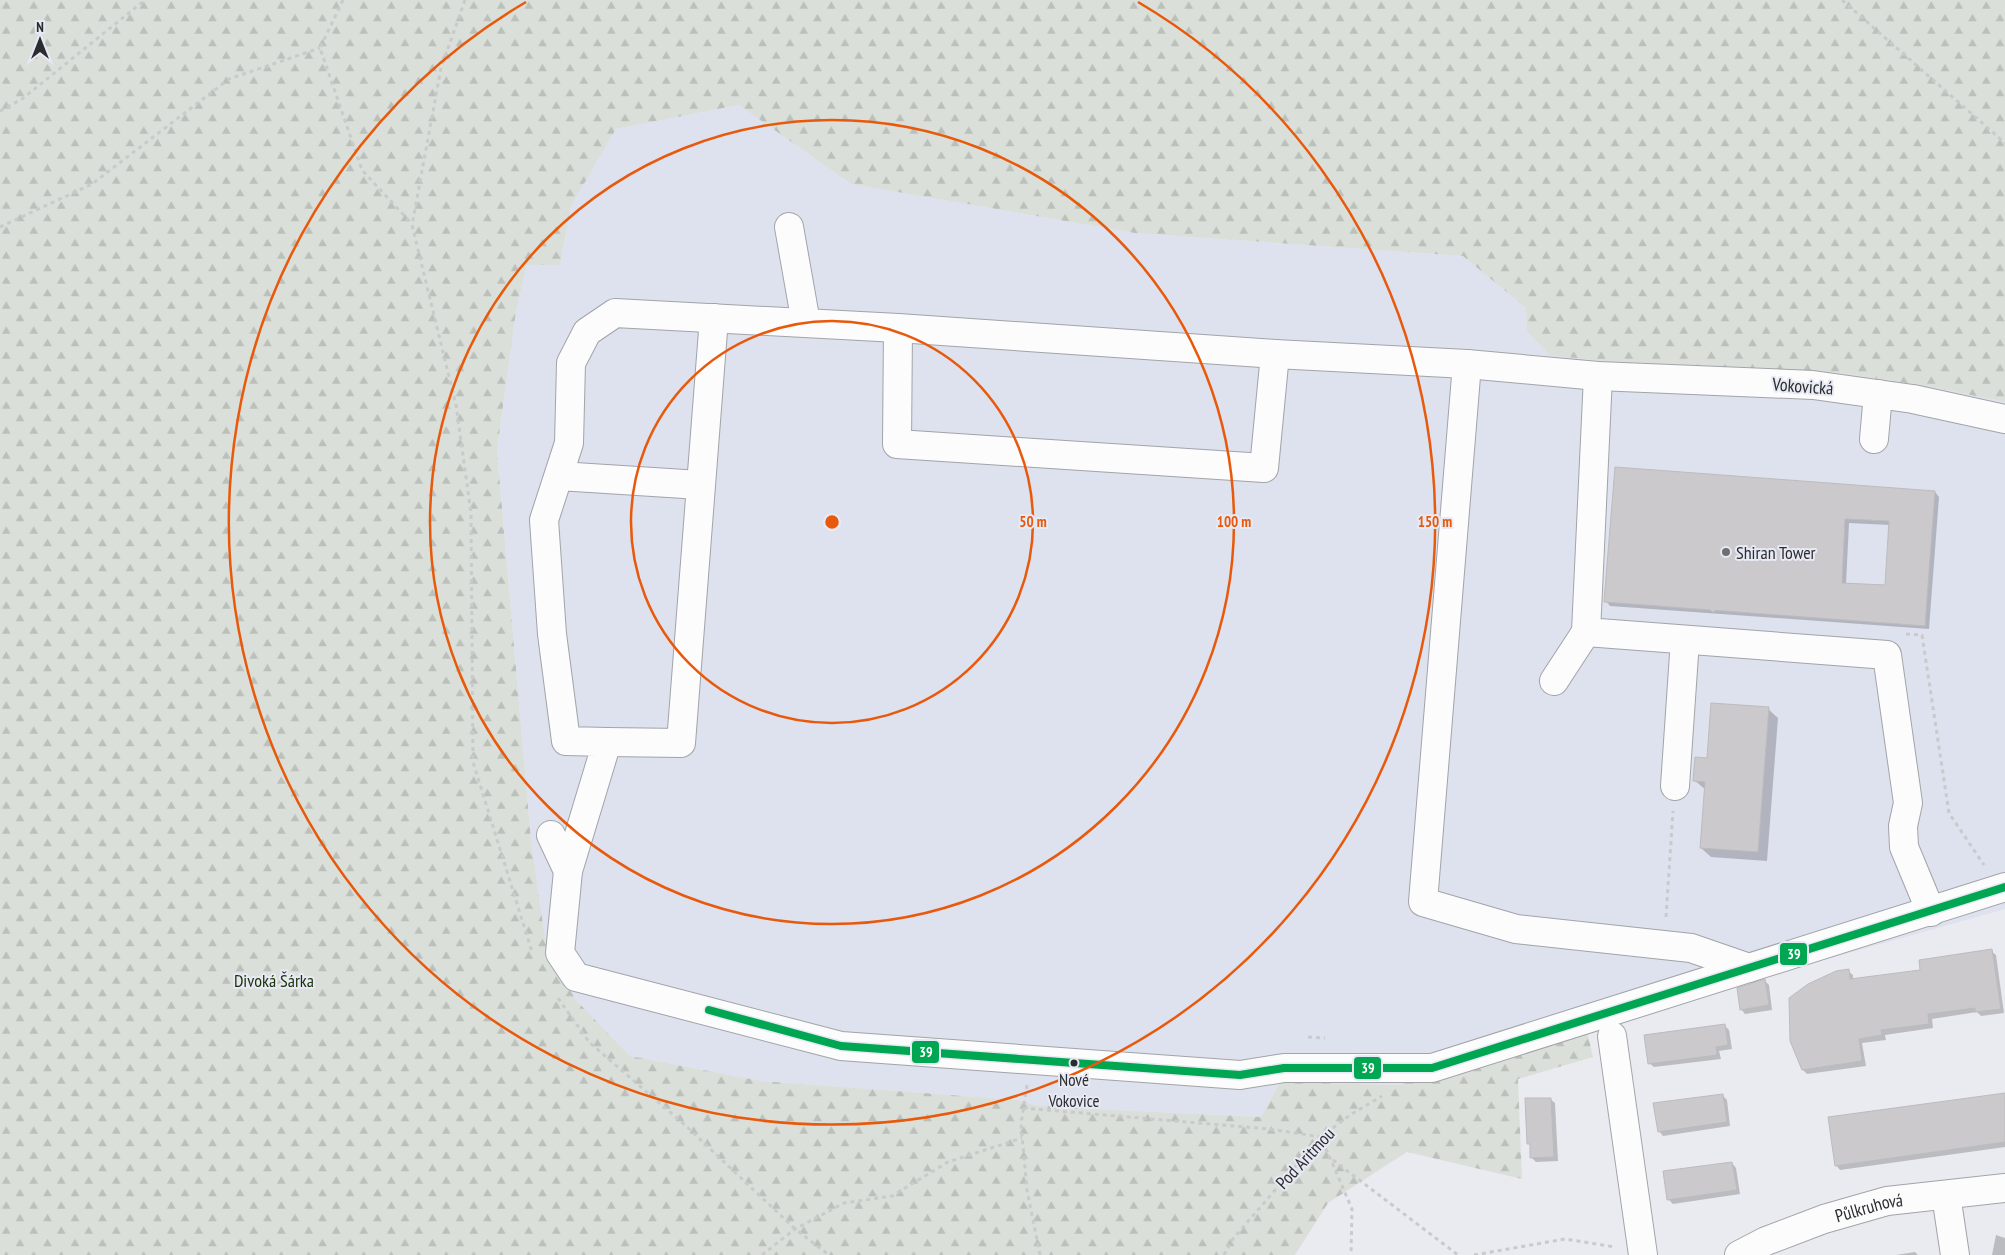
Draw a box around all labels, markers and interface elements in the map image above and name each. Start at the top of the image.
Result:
north arrow [15,15,65,65]
text: N [36,18,44,36]
street label: Vokovická [1771,372,1834,400]
text: 50 m [1019,512,1047,531]
text: 100 m [1217,512,1251,531]
text: 150 m [1418,512,1452,531]
centre of rings [823,513,841,531]
place label: Shiran Tower [1736,541,1816,564]
marker: Shiran Tower [1720,546,1732,558]
line badge: 39 [1779,942,1808,966]
text: 39 [1787,945,1801,963]
park label: Divoká Šárka [234,969,314,992]
line badge: 39 [911,1040,940,1064]
text: 39 [919,1043,933,1061]
line badge: 39 [1353,1056,1382,1080]
marker: Nové Vokovice [1069,1058,1079,1068]
text: 39 [1361,1059,1375,1077]
place label: Nové Vokovice [1047,1069,1100,1112]
street label: Pod Aritmou [1271,1122,1339,1194]
street label: Půlkruhová [1832,1188,1904,1227]

